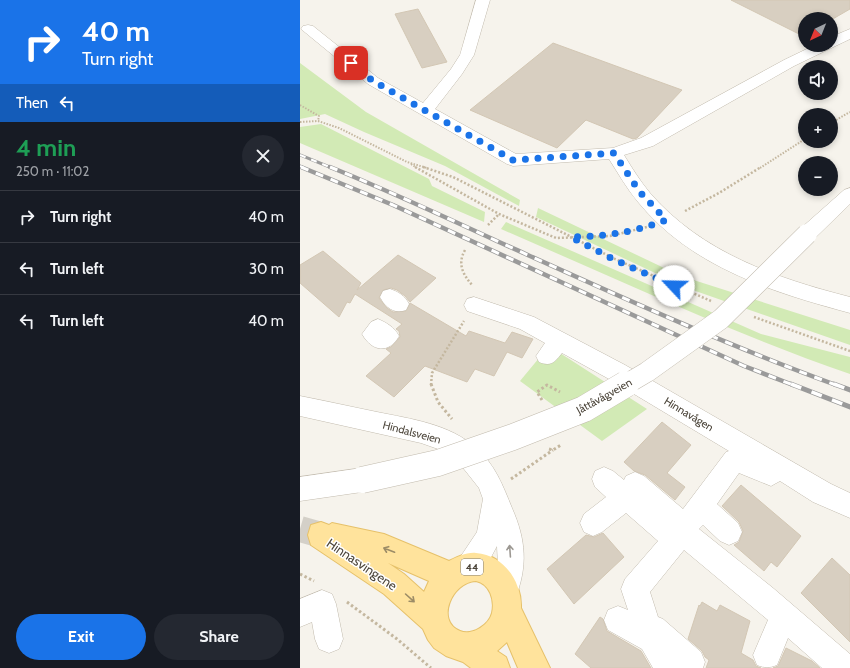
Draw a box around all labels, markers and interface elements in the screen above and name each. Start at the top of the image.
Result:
north arrow [798,12,838,52]
map controls [798,12,838,196]
text: 40 m [82,14,150,48]
icon: right [16,16,68,68]
pin [334,46,368,80]
text: Turn right [82,48,153,70]
icon: arrive [340,52,362,74]
button: sound [798,60,838,100]
icon: left [56,92,78,114]
text: Then [16,94,48,112]
button: + [798,108,838,148]
text: 4 min [16,133,76,162]
button: close [242,135,284,177]
button: − [798,156,838,196]
text: 250 m · 11:02 [16,163,89,179]
icon: right [16,206,38,228]
text: Turn right [50,208,111,226]
text: 40 m [248,208,284,226]
icon: left [16,258,38,280]
text: Turn left [50,260,104,278]
text: 30 m [249,260,284,278]
position arrow [653,265,695,307]
icon: left [16,310,38,332]
text: Turn left [50,312,104,330]
text: 40 m [248,312,284,330]
street label: Jåttåvågveien [573,375,634,418]
street label: Hinnavågen [662,394,716,434]
street label: Hindalsveien [381,418,443,446]
street label: Hinnasvingene [324,535,401,594]
one-way arrow [507,545,514,558]
one-way arrow [383,546,395,554]
road number: 44 [461,559,483,575]
one-way arrow [404,593,415,602]
button: Exit [16,614,146,660]
button: Share [154,614,284,660]

